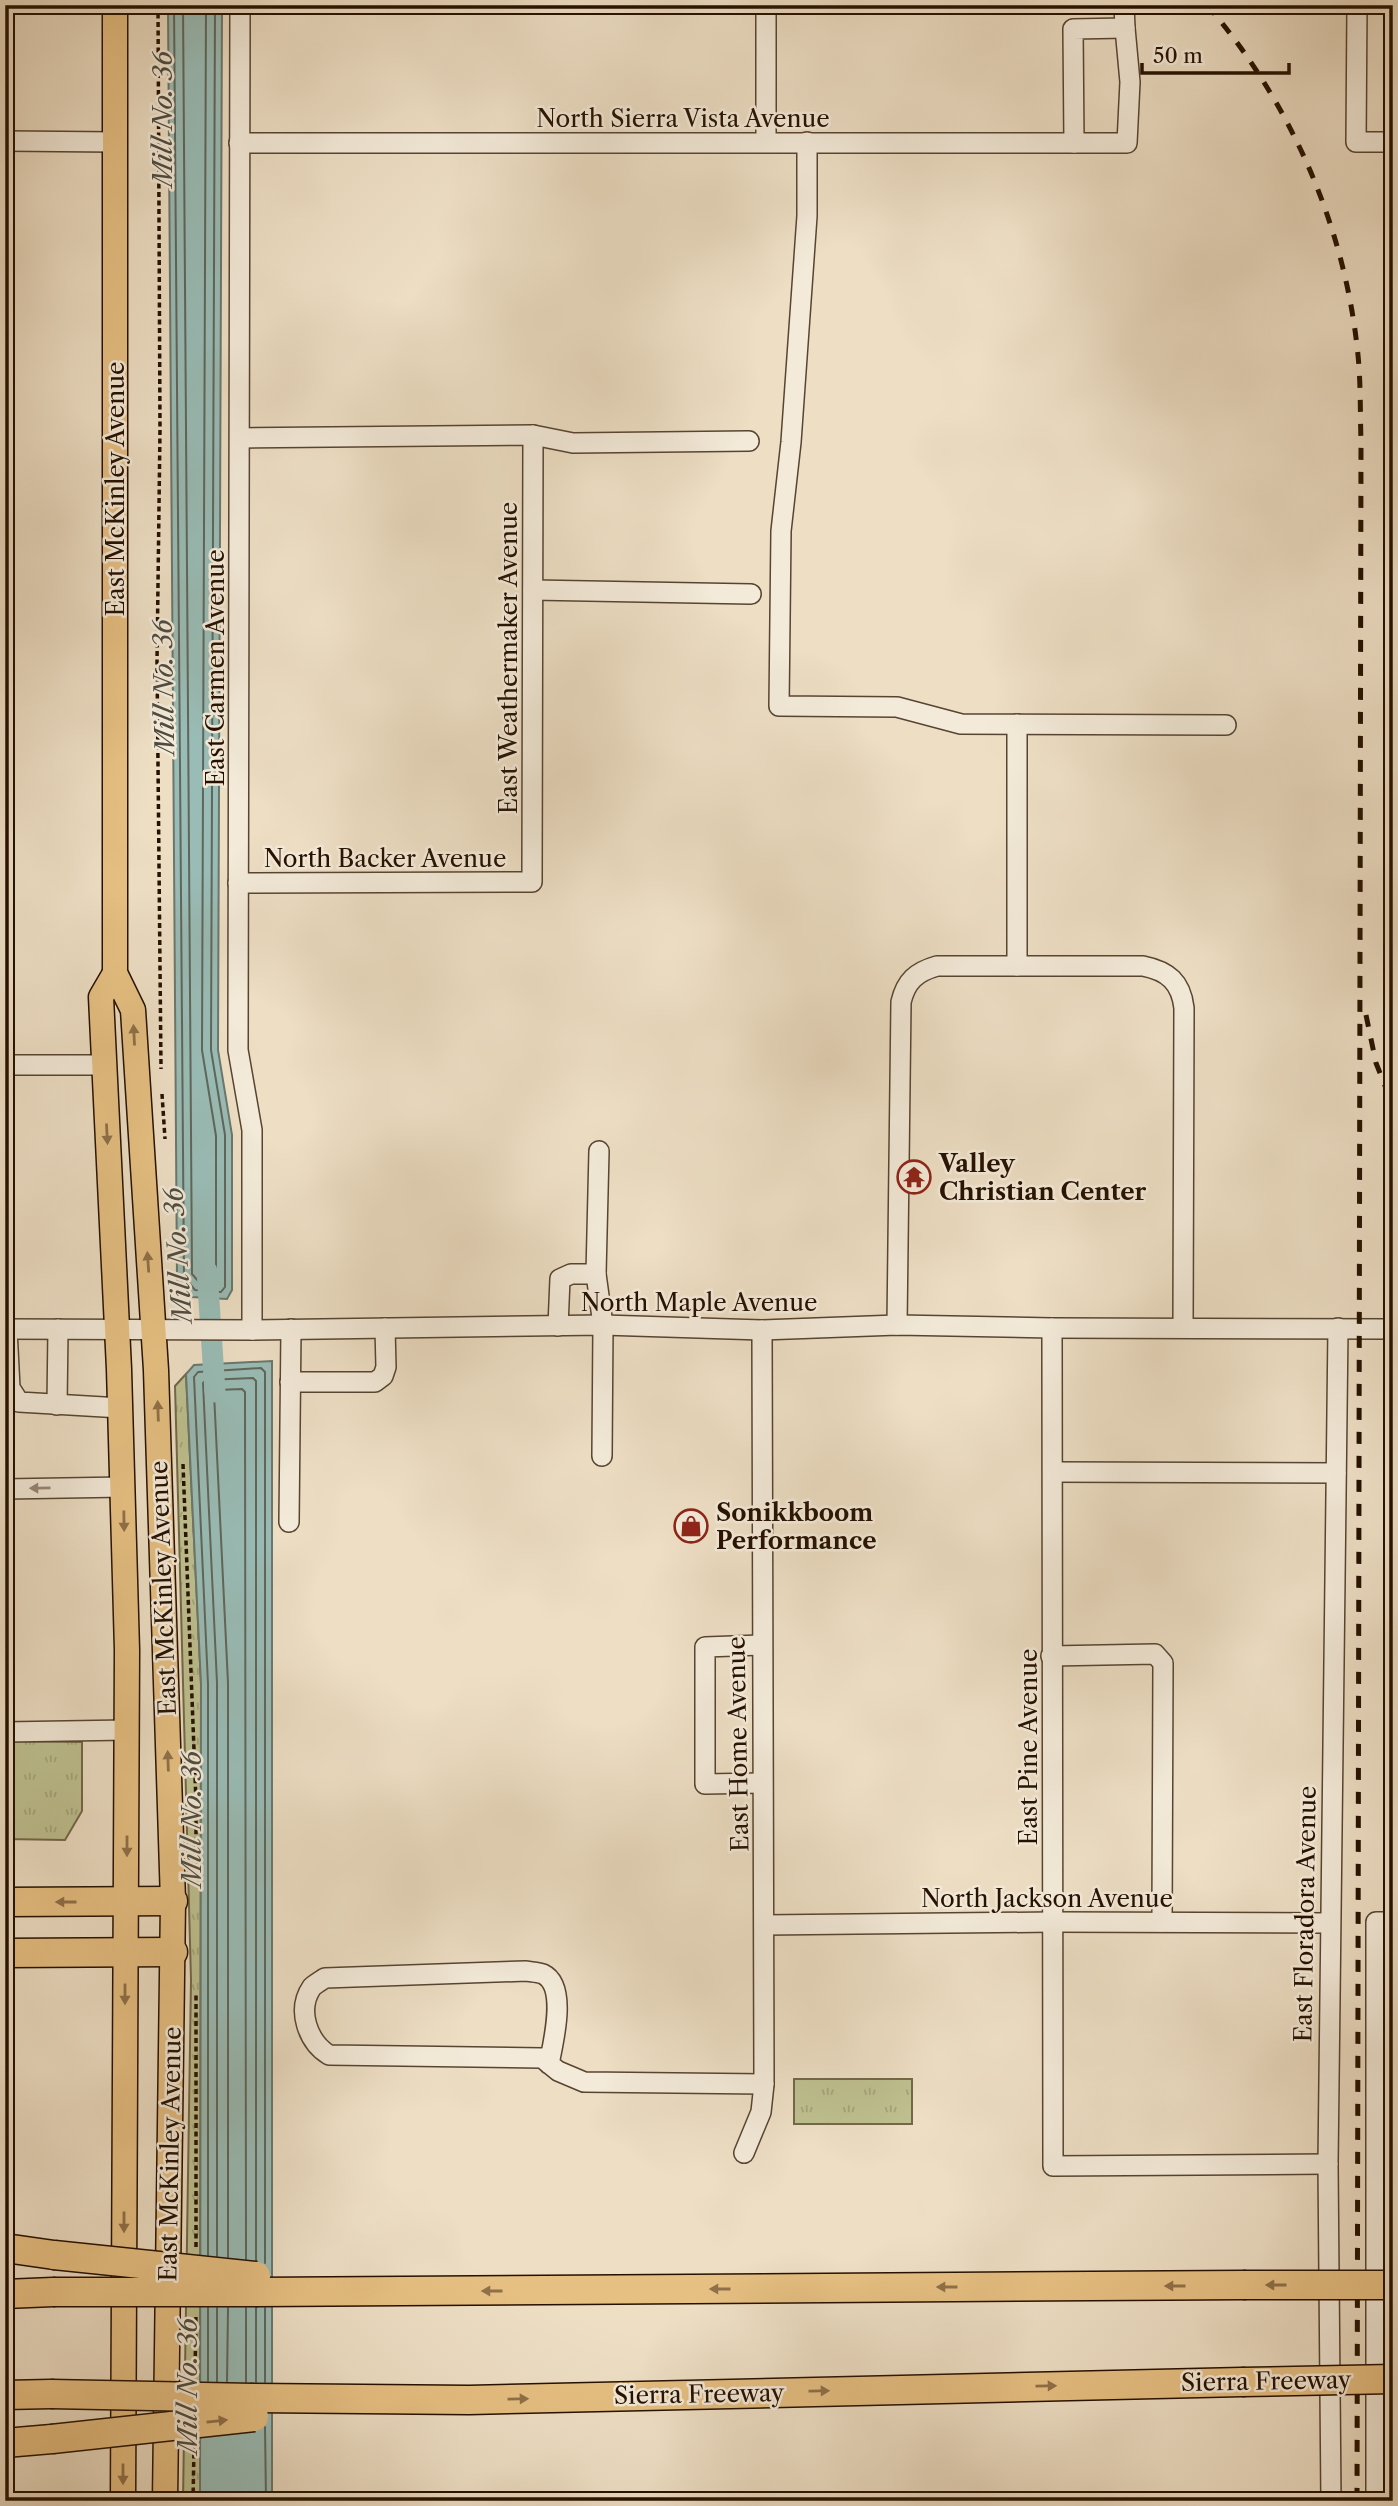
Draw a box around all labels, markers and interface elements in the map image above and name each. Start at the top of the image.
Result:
scale bar [1142,32,1290,76]
text: 50 m [1153,43,1203,68]
water label: Mill No. 36 [147,50,179,190]
street label: North Sierra Vista Avenue [536,104,830,133]
street label: East McKinley Avenue [101,361,130,617]
street label: East Weathermaker Avenue [494,502,523,814]
street label: East Carmen Avenue [201,549,230,787]
water label: Mill No. 36 [147,618,181,758]
street label: North Backer Avenue [264,844,506,873]
one-way arrow [128,1024,139,1046]
one-way arrow [101,1124,112,1146]
place label: Valley Christian Center [938,1149,1147,1206]
temple icon: Valley Christian Center [895,1158,933,1196]
water label: Mill No. 36 [157,1185,199,1327]
one-way arrow [143,1251,154,1273]
street label: North Maple Avenue [581,1288,817,1317]
one-way arrow [153,1400,164,1422]
street label: East McKinley Avenue [144,1460,182,1716]
one-way arrow [29,1483,51,1494]
place label: Sonikkboom Performance [716,1498,877,1555]
shop icon: Sonikkboom Performance [672,1507,710,1545]
one-way arrow [119,1510,130,1532]
street label: East Home Avenue [722,1636,754,1852]
street label: East Pine Avenue [1014,1649,1043,1845]
one-way arrow [163,1750,174,1772]
water label: Mill No. 36 [176,1750,208,1890]
street label: East Floradora Avenue [1288,1785,1322,2043]
one-way arrow [121,1835,132,1857]
street label: North Jackson Avenue [921,1884,1173,1913]
one-way arrow [54,1896,76,1908]
one-way arrow [119,1983,131,2005]
street label: East McKinley Avenue [153,2026,187,2282]
one-way arrow [118,2211,130,2233]
one-way arrow [1264,2279,1286,2291]
one-way arrow [1164,2280,1186,2292]
one-way arrow [936,2281,958,2293]
one-way arrow [709,2283,731,2295]
one-way arrow [481,2285,503,2297]
water label: Mill No. 36 [172,2317,204,2457]
street label: Sierra Freeway [1181,2365,1352,2397]
street label: Sierra Freeway [614,2378,785,2410]
one-way arrow [1035,2380,1057,2392]
one-way arrow [808,2386,830,2397]
one-way arrow [507,2393,529,2404]
one-way arrow [206,2415,228,2426]
one-way arrow [117,2463,129,2485]

